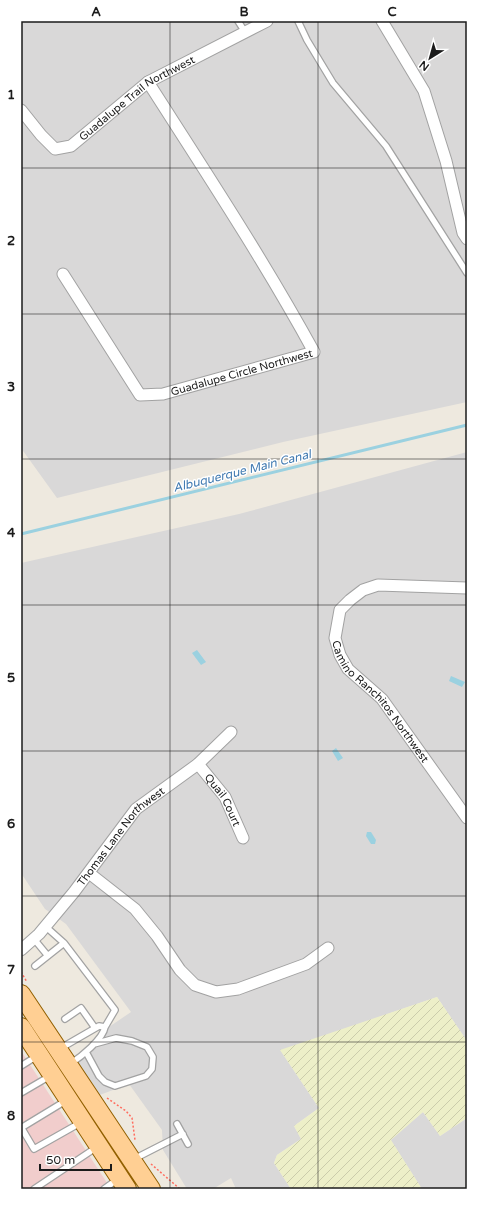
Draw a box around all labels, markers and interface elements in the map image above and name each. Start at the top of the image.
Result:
text: A [91,4,101,20]
text: B [239,4,249,20]
text: C [387,4,397,20]
north arrow [410,38,450,78]
street label: Guadalupe Trail Northwest [76,53,197,143]
text: N [417,58,432,73]
text: 1 [7,87,15,103]
text: 2 [7,233,15,249]
street label: Guadalupe Circle Northwest [169,346,314,398]
text: 3 [7,379,15,395]
water label: Albuquerque Main Canal [172,447,314,495]
text: 4 [7,525,16,541]
street label: Camino Ranchitos Northwest [330,639,432,765]
text: 5 [7,670,15,686]
street label: Quail Court [202,771,243,828]
street label: Thomas Lane Northwest [74,784,167,888]
text: 6 [7,816,15,832]
text: 7 [7,962,15,978]
text: 8 [7,1108,15,1124]
scale bar [40,1146,111,1172]
text: 50 m [46,1153,75,1167]

